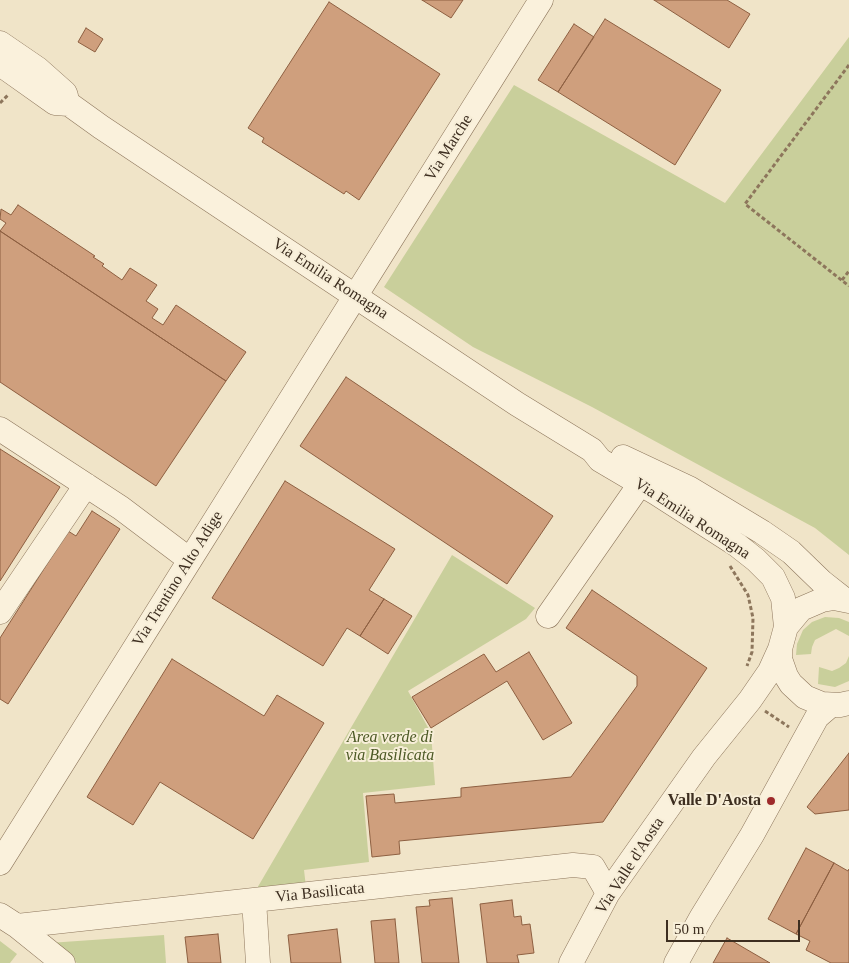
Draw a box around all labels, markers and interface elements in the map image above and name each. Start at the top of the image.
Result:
street label: Via Marche [421,111,477,185]
street label: Via Emilia Romagna [269,234,391,324]
street label: Via Emilia Romagna [631,474,753,564]
street label: Via Trentino Alto Adige [128,508,228,650]
park label: Area verde di via Basilicata [346,728,434,766]
place label: Valle D'Aosta [668,791,761,811]
marker: Valle D'Aosta [765,795,777,807]
street label: Via Valle d'Aosta [592,814,668,918]
street label: Via Basilicata [275,879,365,907]
scale bar [669,910,803,942]
text: 50 m [674,921,704,937]

